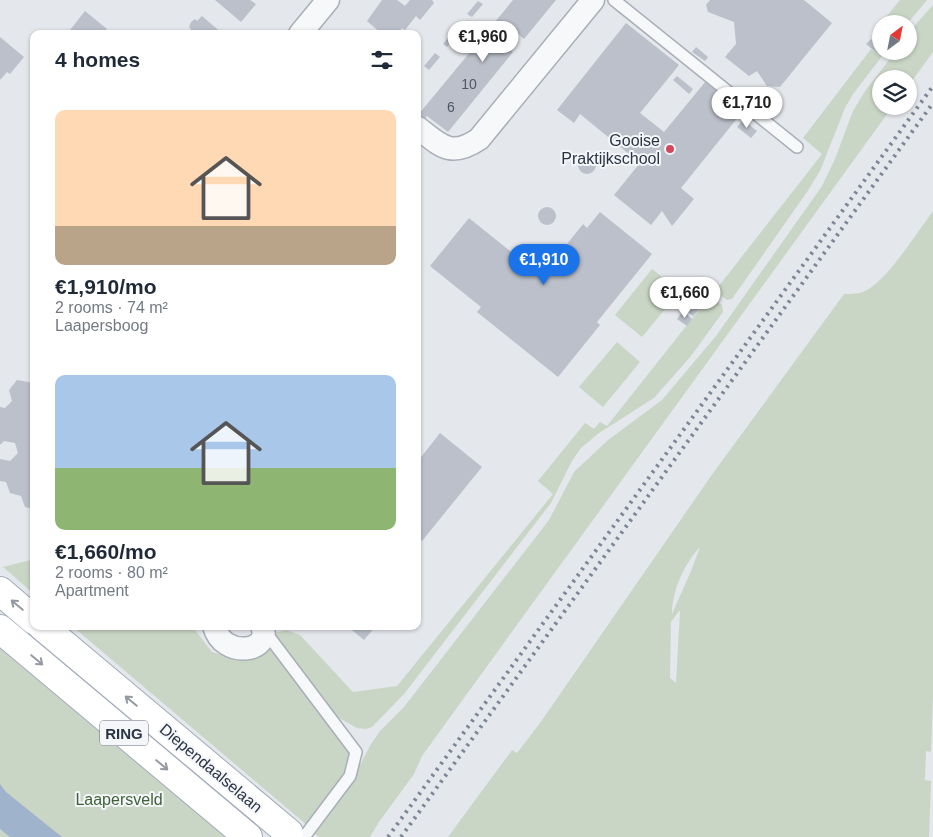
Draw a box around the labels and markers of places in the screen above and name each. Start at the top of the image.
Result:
pin: €1,960 [442,20,524,63]
pin: €1,710 [706,86,788,129]
place label: Gooise Praktijkschool [561,132,660,167]
marker: Gooise Praktijkschool [664,143,676,155]
pin: €1,910 [503,244,585,286]
pin: €1,660 [644,276,726,319]

